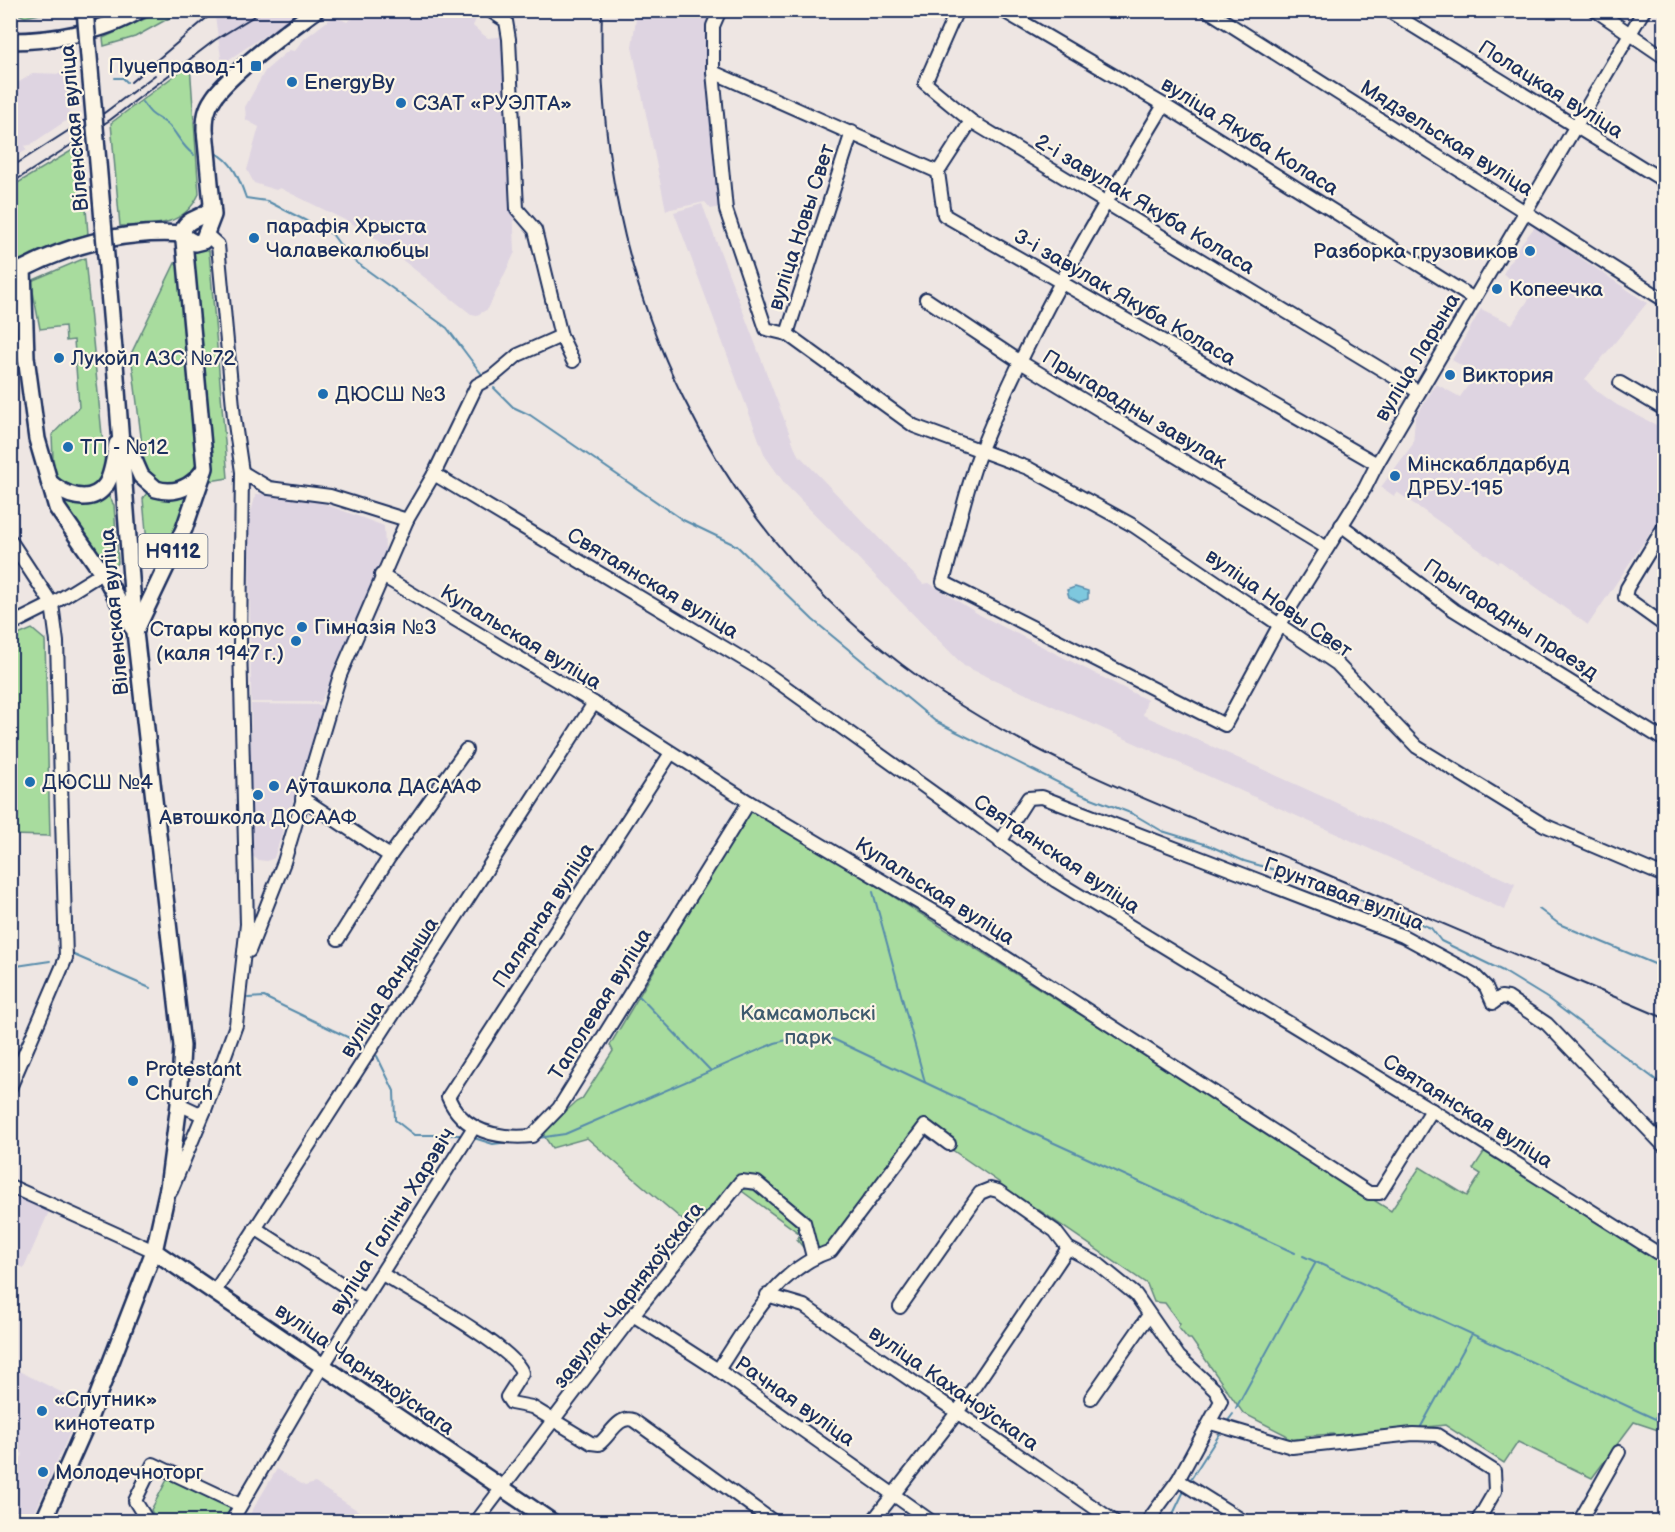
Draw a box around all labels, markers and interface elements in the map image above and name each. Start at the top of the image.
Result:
street label: Полацкая вуліца [1474,35,1628,144]
street label: Віленская вуліца [55,43,94,212]
place label: Пуцеправод-1 [108,54,244,79]
marker: Пуцеправод-1 [249,59,263,73]
place label: EnergyBy [304,70,395,95]
street label: вуліца Якуба Коласа [1156,72,1344,202]
marker: EnergyBy [285,75,299,89]
street label: Мядзельская вуліца [1356,75,1538,202]
place label: СЗАТ «РУЭЛТА» [413,91,572,116]
marker: СЗАТ «РУЭЛТА» [394,96,408,110]
street label: 2-і завулак Якуба Коласа [1030,129,1260,280]
street label: вуліца Новы Свет [763,141,840,313]
place label: парафія Хрыста Чалавекалюбцы [266,214,429,263]
street label: 3-і завулак Якуба Коласа [1009,224,1241,372]
marker: парафія Хрыста Чалавекалюбцы [247,231,261,245]
place label: Разборка грузовиков [1313,239,1518,264]
marker: Разборка грузовиков [1523,244,1537,258]
place label: Копеечка [1509,277,1604,302]
marker: Копеечка [1490,282,1504,296]
street label: вуліца Ларына [1369,288,1466,426]
street label: Прыгарадны завулак [1038,344,1232,475]
place label: Лукойл АЗС №72 [70,346,236,371]
marker: Лукойл АЗС №72 [52,351,66,365]
place label: Виктория [1462,363,1554,388]
marker: Виктория [1443,368,1457,382]
place label: ДЮСШ №3 [335,382,446,407]
marker: ДЮСШ №3 [316,387,330,401]
place label: ТП - №12 [80,435,169,460]
marker: ТП - №12 [61,440,75,454]
place label: Мінскаблдарбуд ДРБУ-195 [1407,452,1570,501]
marker: Мінскаблдарбуд ДРБУ-195 [1388,469,1402,483]
street label: Святаянская вуліца [562,522,743,645]
street label: Віленская вуліца [95,527,134,696]
road number: Н9112 [138,534,207,568]
street label: вуліца Новы Свет [1201,544,1357,663]
street label: Прыгарадны праезд [1419,554,1603,685]
street label: Купальская вуліца [436,579,606,696]
place label: Гімназія №3 [314,615,437,640]
place label: Стары корпус (каля 1947 г.) [150,617,284,666]
marker: Гімназія №3 [295,620,309,634]
marker: Стары корпус (каля 1947 г.) [289,634,303,648]
place label: ДЮСШ №4 [42,770,153,795]
place label: Аўташкола ДАСААФ [285,774,481,799]
marker: ДЮСШ №4 [23,775,37,789]
marker: Аўташкола ДАСААФ [267,779,281,793]
marker: Автошкола ДОСААФ [251,788,265,802]
street label: Святаянская вуліца [969,789,1145,920]
place label: Автошкола ДОСААФ [158,805,357,830]
street label: Купальская вуліца [850,832,1020,951]
street label: Палярная вуліца [487,838,600,992]
street label: Грунтавая вуліца [1260,852,1428,937]
street label: вуліца Вандыша [335,912,444,1062]
street label: Таполевая вуліца [544,923,658,1085]
park label: Камсамольскі парк [740,1001,876,1050]
street label: Святаянская вуліца [1378,1049,1558,1174]
place label: Protestant Church [145,1057,242,1106]
marker: Protestant Church [126,1074,140,1088]
street label: вуліца Галіны Харэвіч [324,1123,460,1320]
street label: завулак Чарняхоўскага [548,1197,709,1394]
street label: вуліца Чарняхоўскага [270,1298,460,1441]
street label: вуліца Каханоўскага [864,1320,1044,1457]
street label: Рачная вуліца [730,1351,860,1452]
place label: «Спутник» кинотеатр [54,1387,157,1436]
marker: «Спутник» кинотеатр [35,1404,49,1418]
place label: Молодечноторг [55,1460,204,1485]
marker: Молодечноторг [36,1465,50,1479]

